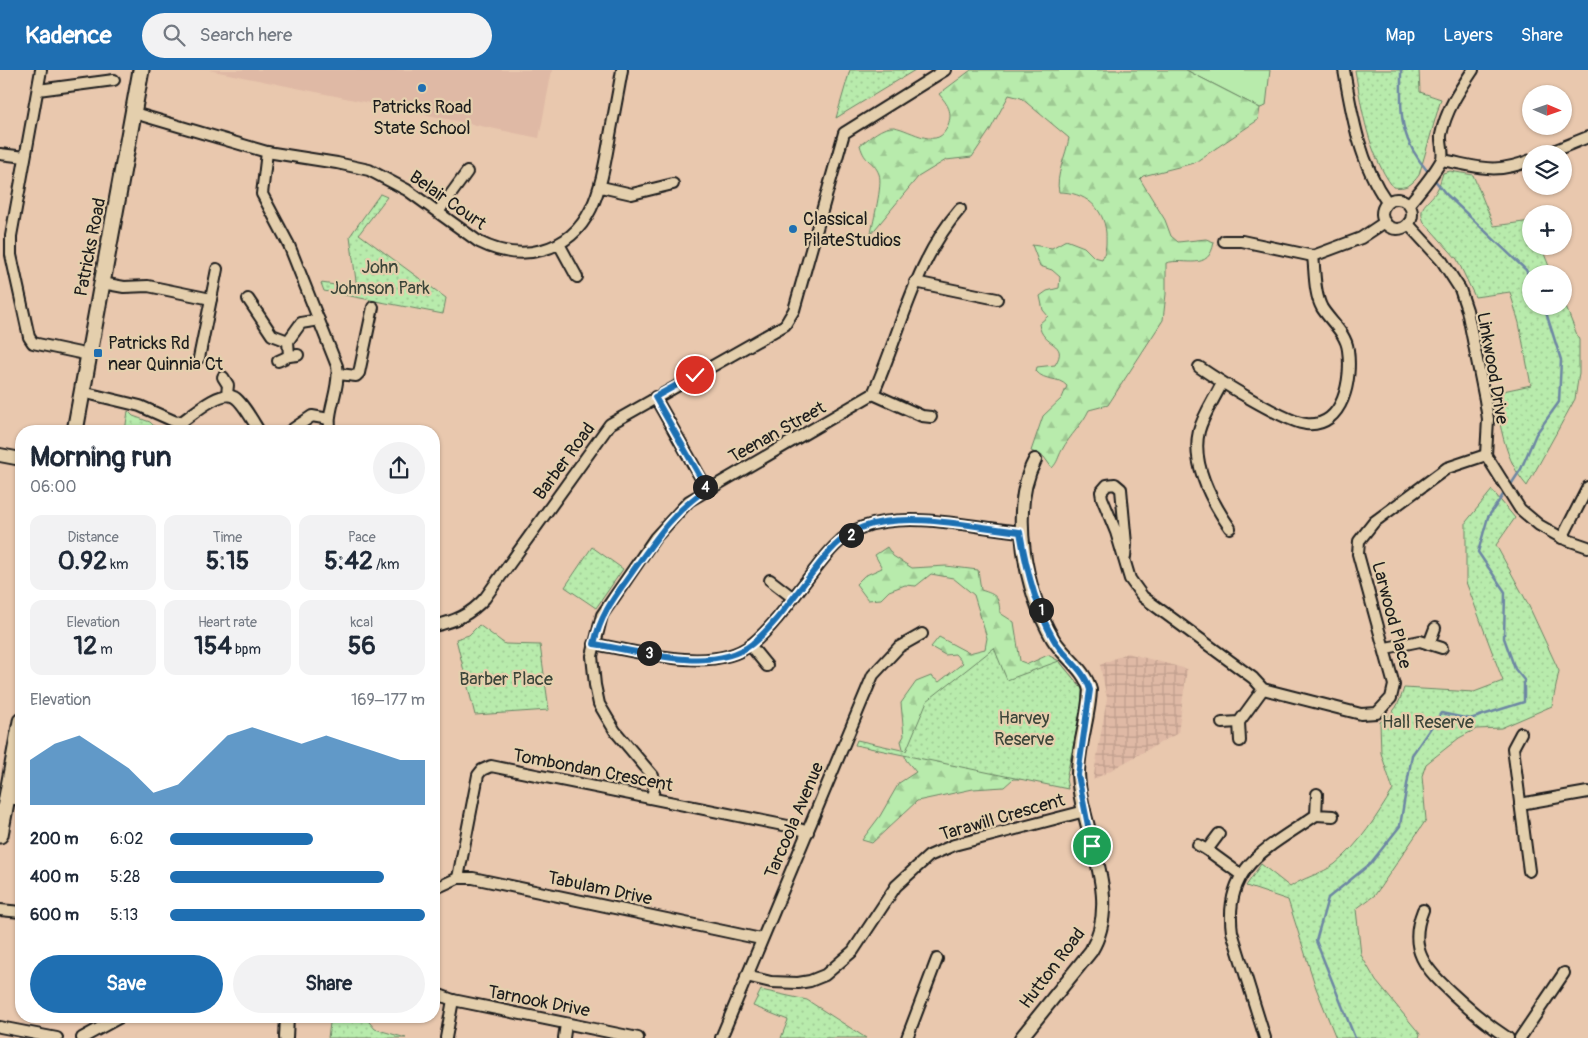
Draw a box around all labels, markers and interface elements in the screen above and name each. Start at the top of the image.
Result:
search box [142,13,492,58]
text: Kadence [25,21,112,50]
icon: search [160,21,188,49]
text: Search here [200,23,292,47]
text: Map [1386,24,1415,47]
text: Layers [1443,24,1493,47]
text: Share [1521,24,1563,47]
marker: Patricks Road State School [416,82,428,94]
north arrow [1522,85,1572,135]
map controls [1522,85,1572,315]
place label: Patricks Road State School [372,96,472,140]
button: layers [1522,145,1572,195]
street label: Belair Court [405,166,491,236]
street label: Patricks Road [70,196,111,298]
button: + [1522,205,1572,255]
place label: Classical PilateStudios [803,208,901,252]
marker: Classical PilateStudios [787,223,799,235]
park label: John Johnson Park [330,256,430,300]
button: − [1522,265,1572,315]
street label: Linkwood Drive [1471,310,1514,426]
place label: Patricks Rd near Quinnia Ct [108,332,224,376]
marker: Patricks Rd near Quinnia Ct [92,347,104,359]
pin [674,354,716,396]
icon: check [681,361,709,389]
street label: Teenan Street [725,396,830,468]
street label: Barber Road [529,418,600,505]
text: Morning run [30,440,172,475]
button: share [373,442,425,494]
pin: 4 [692,474,718,500]
text: 06:00 [30,477,76,497]
text: 4 [701,479,710,496]
pin: 2 [838,522,864,548]
text: 2 [848,527,855,544]
text: Distance [68,529,119,546]
text: Time [213,529,242,546]
text: Pace [348,529,376,546]
text: 0.92 [58,546,107,577]
text: 5:15 [206,546,249,577]
text: 5:42 [324,546,373,577]
text: km [107,556,129,573]
text: /km [373,556,399,573]
street label: Larwood Place [1366,559,1417,671]
pin: 1 [1028,598,1054,622]
text: 1 [1039,602,1044,619]
text: Elevation [66,614,120,631]
text: Heart rate [198,614,257,631]
text: kcal [350,614,373,631]
text: 12 [74,631,97,662]
text: 154 [194,631,232,662]
text: 56 [348,631,376,662]
pin: 3 [636,640,662,666]
text: m [97,641,113,658]
text: bpm [232,641,261,658]
text: 3 [646,645,653,662]
park label: Barber Place [459,668,553,691]
text: Elevation [30,690,91,710]
text: 169–177 m [351,690,425,710]
park label: Harvey Reserve [994,707,1054,751]
park label: Hall Reserve [1382,711,1474,734]
street label: Tombondan Crescent [511,744,676,797]
street label: Tarcoola Avenue [760,758,829,882]
street label: Tarawill Crescent [937,788,1068,846]
pin [1071,825,1113,867]
text: 200 m [30,829,78,849]
text: 6:02 [110,829,143,849]
icon: arrive [1078,832,1106,860]
street label: Tabulam Drive [546,866,654,911]
text: 400 m [30,867,79,887]
text: 5:28 [110,867,140,887]
text: 600 m [30,905,79,925]
text: 5:13 [110,905,138,925]
street label: Hutton Road [1014,923,1090,1013]
button: Save [30,955,223,1013]
button: Share [233,955,425,1013]
street label: Tarnook Drive [486,980,592,1023]

